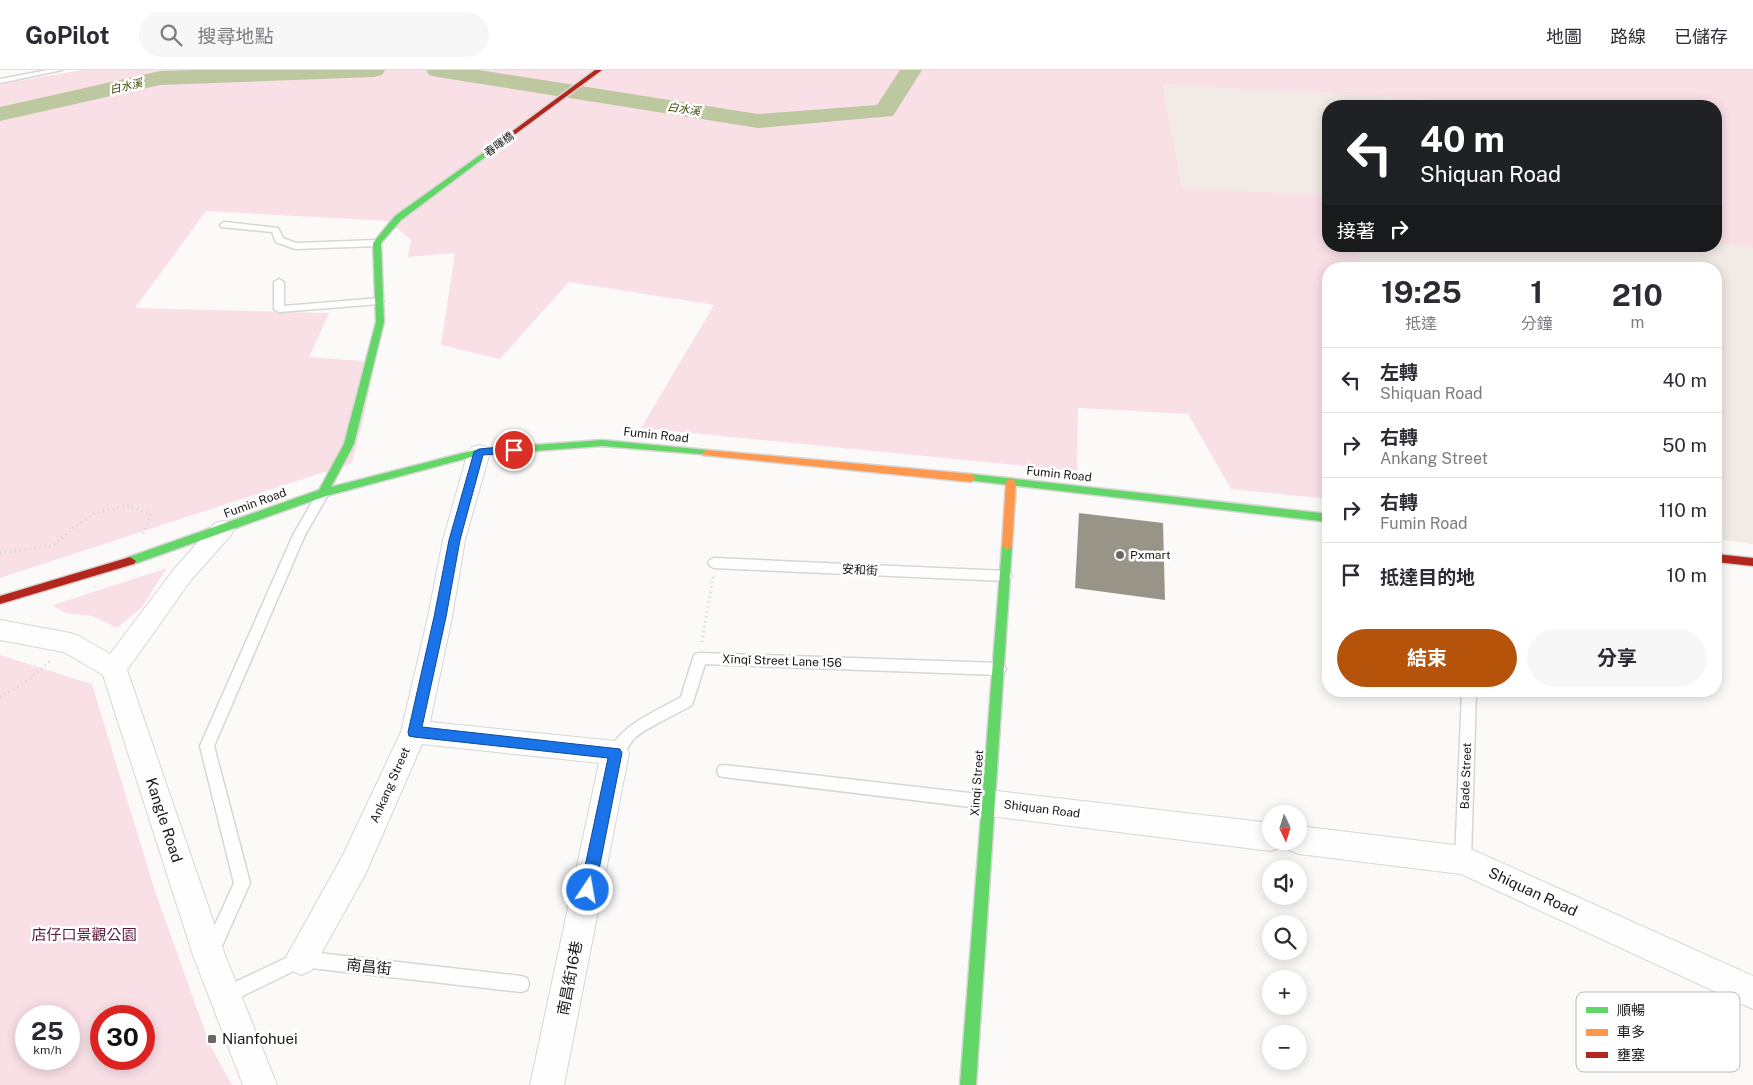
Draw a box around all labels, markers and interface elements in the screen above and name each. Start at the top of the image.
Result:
search box [139,12,489,57]
text: GoPilot [25,21,109,49]
icon: search [157,21,185,49]
text: 搜尋地點 [197,25,273,47]
text: 地圖 [1546,26,1582,47]
text: 路線 [1610,26,1646,47]
text: 已儲存 [1674,26,1728,47]
water label: 白水溪 [109,76,145,96]
water label: 白水溪 [667,100,703,118]
text: 40 m [1420,119,1505,160]
icon: left [1337,120,1402,185]
street label: 春暉橋 [482,129,516,159]
text: Shiquan Road [1420,161,1561,187]
icon: right [1385,215,1413,243]
text: 接著 [1337,220,1375,242]
text: 19:25 [1381,274,1462,310]
text: 1 [1530,274,1543,310]
text: 210 [1612,277,1663,313]
text: m [1630,313,1644,332]
text: 抵達 [1405,314,1437,333]
text: 分鐘 [1521,314,1553,333]
text: 左轉 [1380,361,1418,383]
icon: left [1337,366,1365,394]
text: 40 m [1662,369,1707,391]
text: Shiquan Road [1380,384,1483,403]
street label: Fumin Road [623,425,689,445]
text: 右轉 [1380,426,1418,448]
pin [493,429,535,471]
icon: right [1337,431,1365,459]
text: 50 m [1662,434,1707,456]
icon: arrive [500,436,528,464]
text: Ankang Street [1380,449,1488,468]
street label: Fumin Road [1026,464,1092,484]
street label: Fumin Road [222,485,288,521]
text: 右轉 [1380,491,1418,513]
icon: right [1337,496,1365,524]
text: 110 m [1659,499,1707,521]
text: Fumin Road [1380,514,1468,533]
place label: Pxmart [1130,548,1171,562]
marker: Pxmart [1114,549,1126,561]
icon: arrive [1337,561,1365,589]
street label: 安和街 [842,562,878,578]
text: 10 m [1667,564,1707,586]
text: 抵達目的地 [1380,566,1475,588]
button: 結束 [1337,629,1517,687]
button: 分享 [1527,629,1707,687]
street label: Xīnqǐ Street Lane 156 [722,652,842,670]
street label: Bade Street [1458,742,1474,809]
street label: Ankang Street [367,745,413,825]
street label: Xinqi Street [968,749,986,817]
street label: Kangle Road [143,775,186,864]
street label: Shiquan Road [1003,797,1081,821]
north arrow [1262,805,1308,850]
map controls [1262,805,1307,1070]
button: sound [1262,860,1307,905]
position arrow [561,863,613,915]
street label: Shiquan Road [1486,864,1580,920]
button: search [1262,915,1307,960]
park label: 店仔口景觀公園 [31,926,137,943]
street label: 南昌街16巷 [554,939,585,1017]
street label: 南昌街 [346,956,392,977]
button: + [1262,970,1307,1015]
legend [1576,992,1740,1072]
text: 順暢 [1617,1002,1645,1018]
speed limit sign: 30 [90,1005,155,1070]
text: 25 [31,1016,64,1046]
text: 車多 [1617,1024,1645,1040]
button: − [1262,1025,1307,1070]
place label: Nianfohuei [222,1030,298,1047]
marker: Nianfohuei [206,1033,218,1045]
text: km/h [33,1043,62,1057]
text: 壅塞 [1617,1047,1645,1063]

